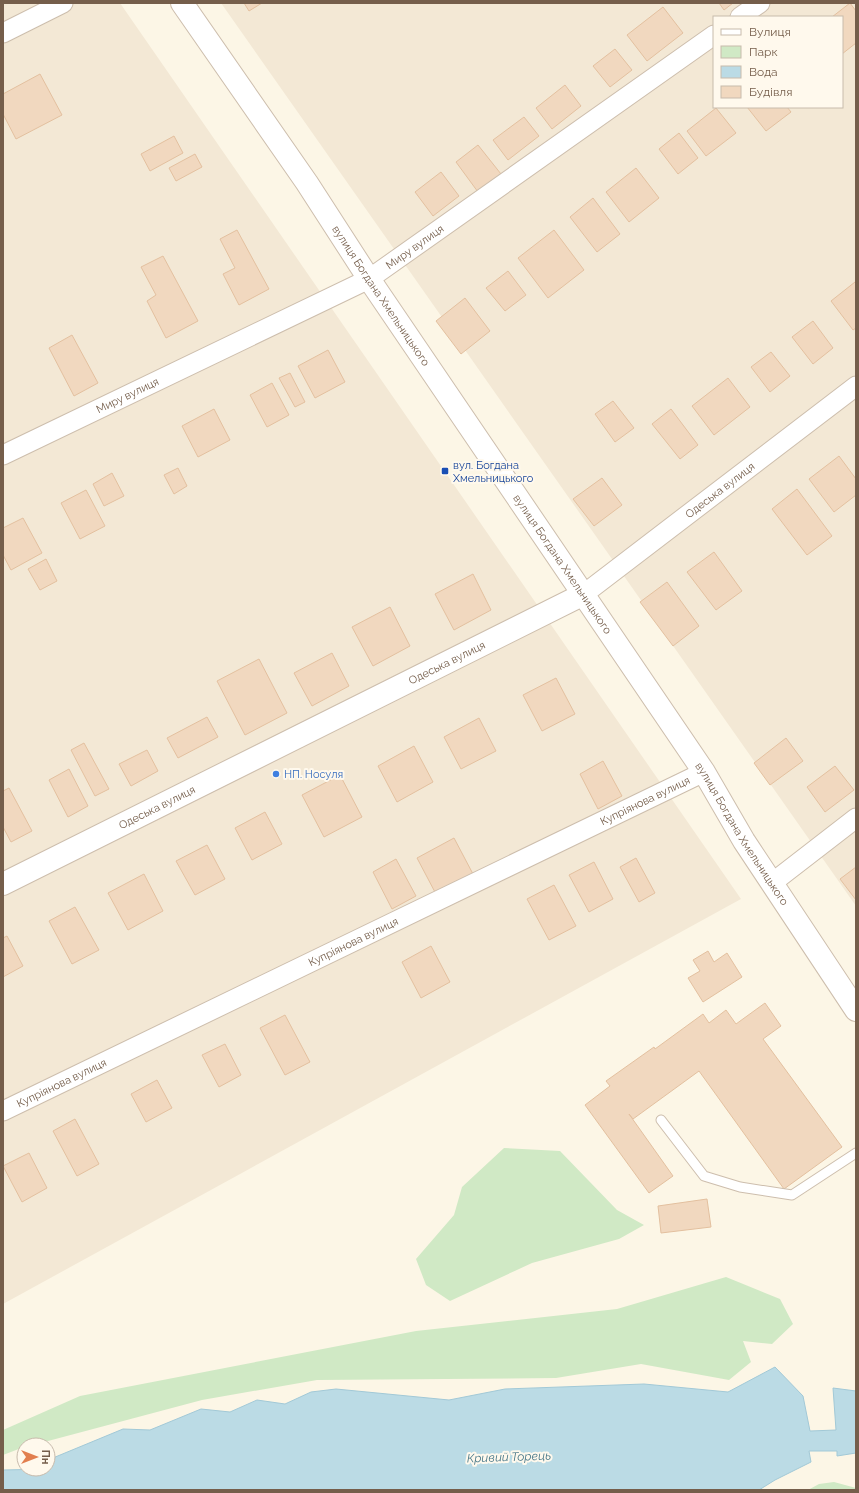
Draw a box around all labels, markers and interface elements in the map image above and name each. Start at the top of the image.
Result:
legend [713,16,843,108]
text: Вулиця [749,25,791,39]
text: Парк [749,45,778,59]
text: Вода [749,65,778,79]
text: Будівля [749,85,792,99]
street label: Миру вулиця [383,222,446,272]
street label: вулиця Богдана Хмельницького [330,223,433,369]
street label: Миру вулиця [94,375,161,416]
place label: вул. Богдана Хмельницького [453,459,534,485]
street label: Одеська вулиця [683,460,757,521]
marker: вул. Богдана Хмельницького [440,466,450,476]
street label: вулиця Богдана Хмельницького [511,492,615,637]
street label: Одеська вулиця [406,638,487,687]
street label: вулиця Богдана Хмельницького [693,760,791,908]
place label: НП. Носуля [284,768,343,781]
marker: НП. Носуля [271,769,281,779]
street label: Купріянова вулиця [598,773,692,828]
street label: Одеська вулиця [116,783,197,832]
street label: Купріянова вулиця [306,914,400,969]
street label: Купріянова вулиця [15,1055,109,1110]
north arrow [16,1437,56,1477]
water label: Кривий Торець [466,1449,552,1465]
text: Пн [39,1450,52,1464]

